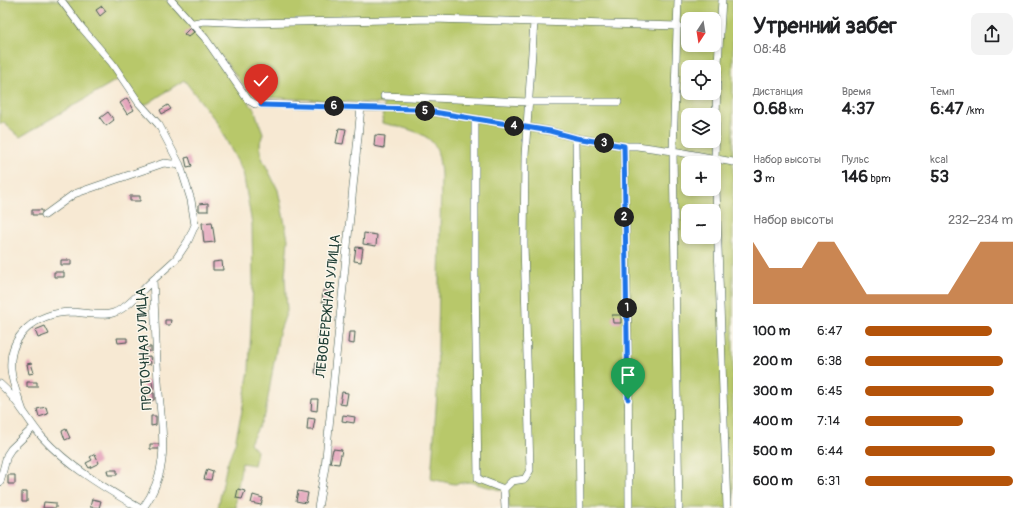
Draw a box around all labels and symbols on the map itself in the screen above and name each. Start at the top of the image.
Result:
north arrow [681,12,721,52]
pin [244,64,278,105]
pin: 6 [324,96,344,116]
pin: 5 [415,101,435,121]
pin: 4 [504,116,524,136]
pin: 3 [594,133,614,153]
pin: 2 [614,207,634,227]
street label: ЛЕВОБЕРЕЖНАЯ УЛИЦА [312,233,344,380]
street label: ПРОТОЧНАЯ УЛИЦА [132,287,156,411]
pin: 1 [617,298,637,318]
pin [611,358,645,399]

